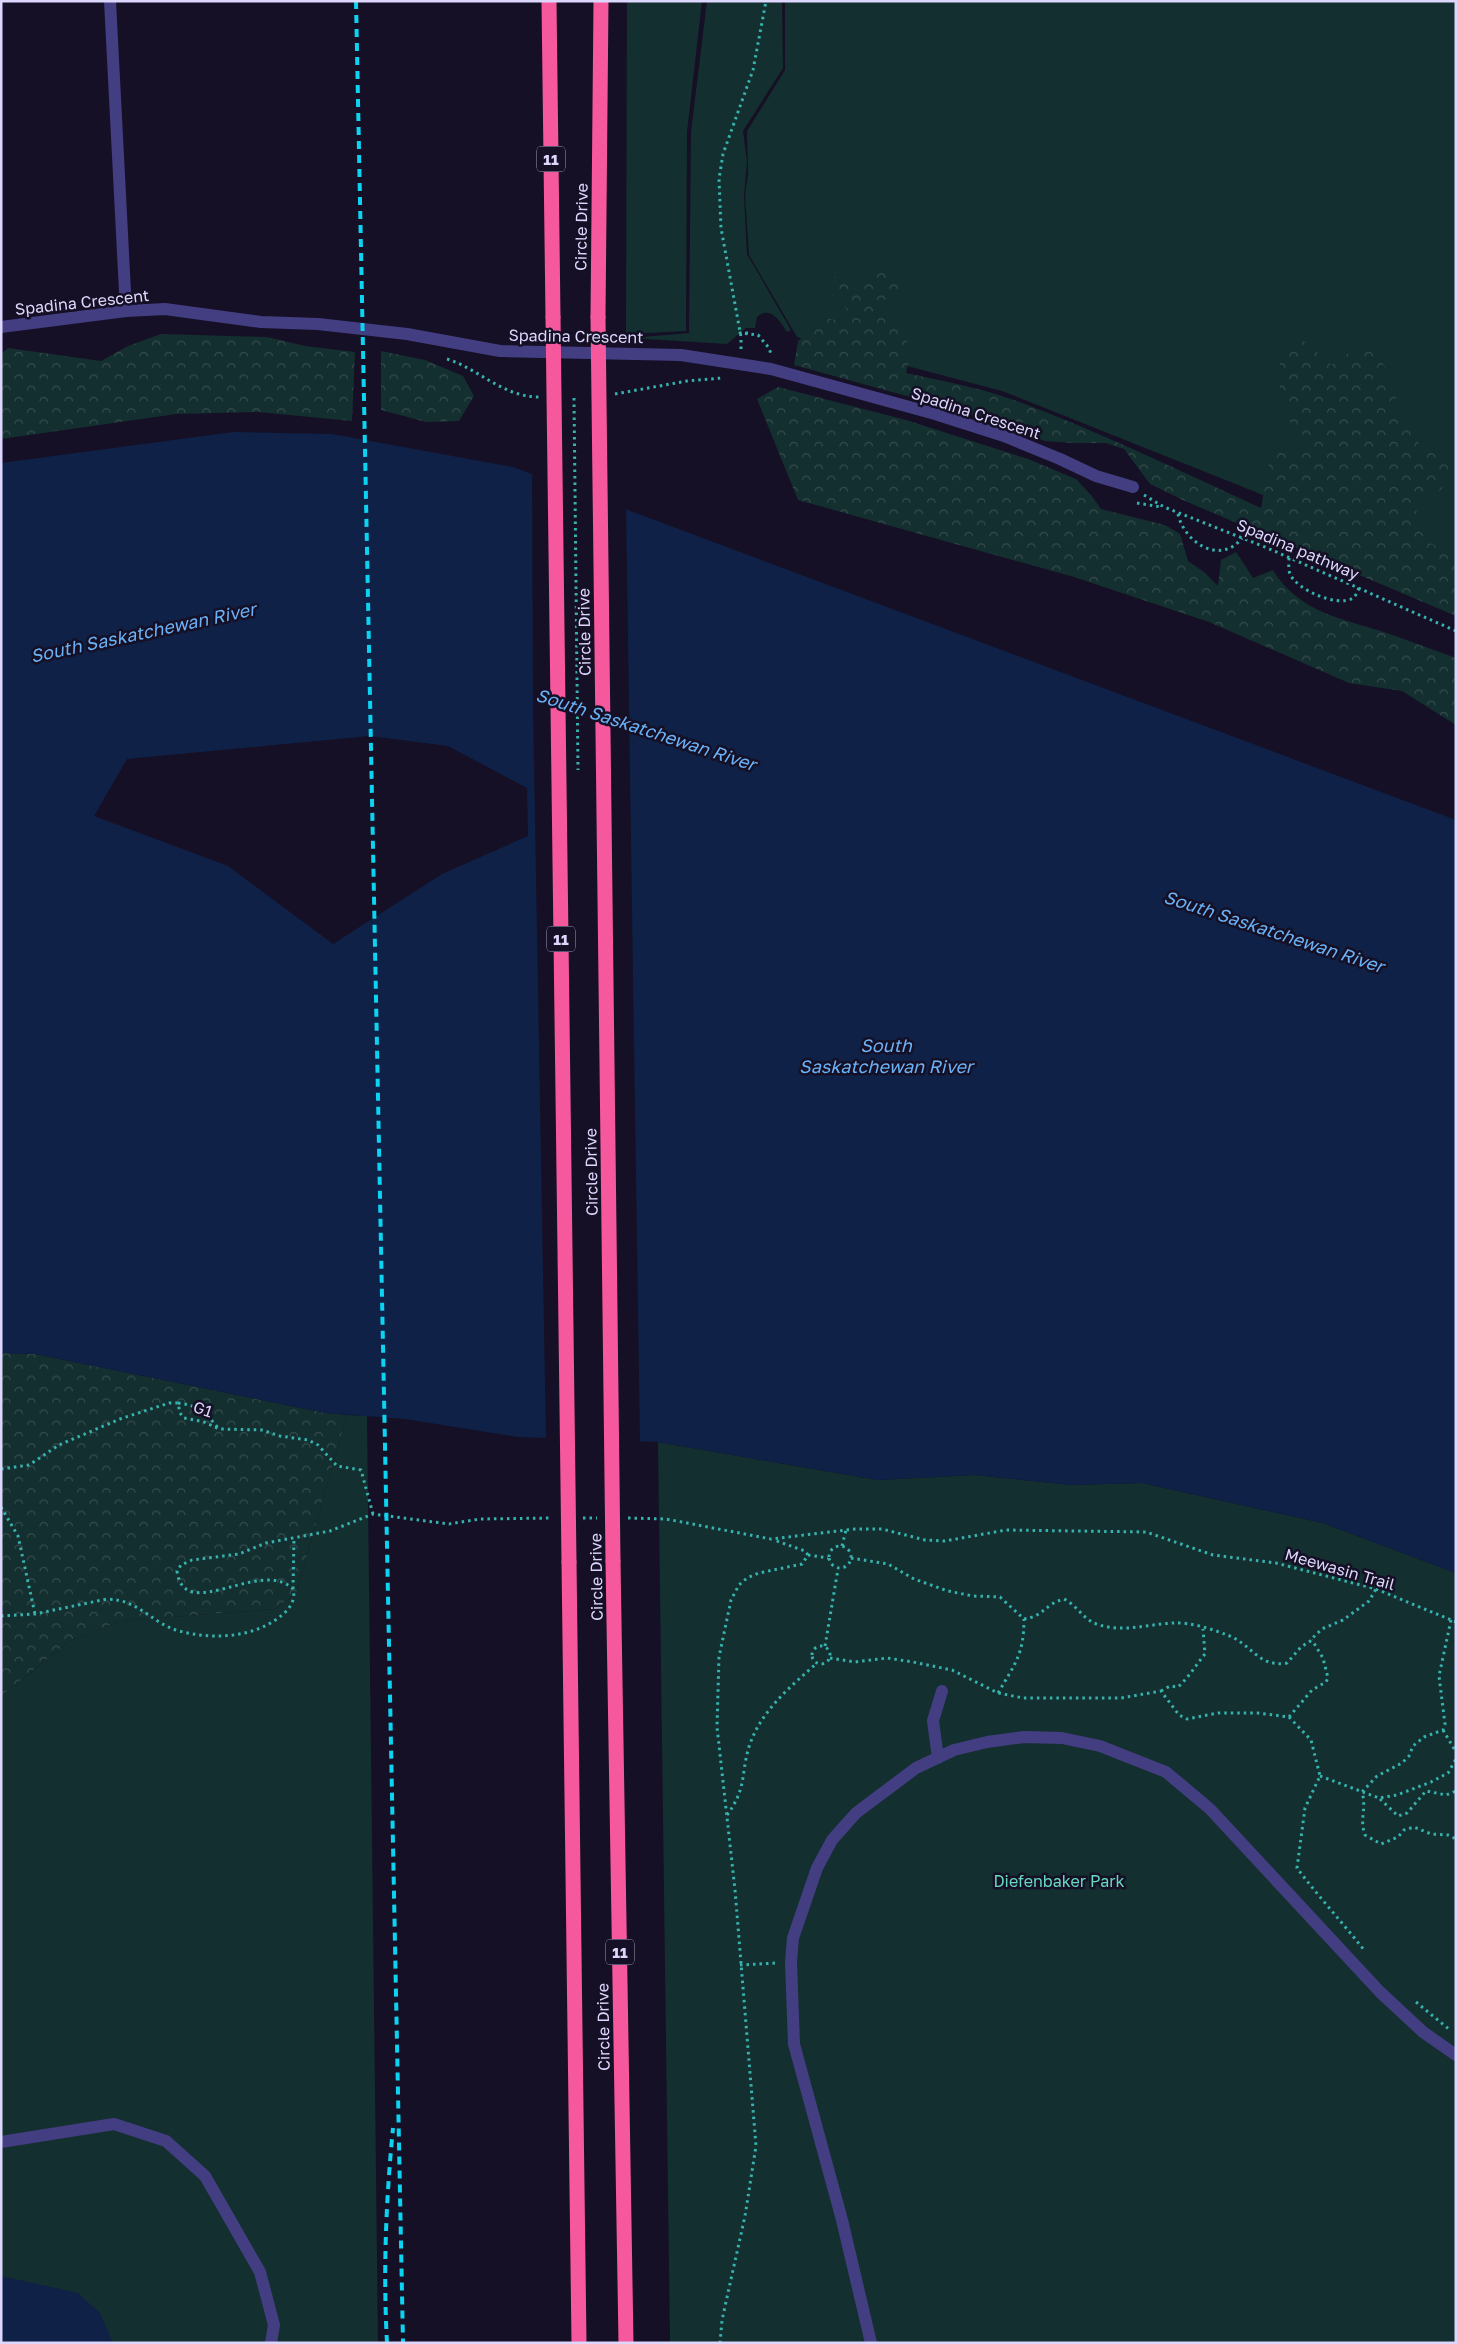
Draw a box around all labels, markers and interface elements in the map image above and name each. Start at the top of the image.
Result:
road number: 11 [537,146,565,172]
street label: Circle Drive [570,183,592,271]
street label: Spadina Crescent [14,285,150,319]
street label: Spadina Crescent [508,325,644,347]
street label: Spadina Crescent [909,383,1043,443]
street label: Spadina pathway [1234,514,1362,584]
street label: Circle Drive [573,588,595,676]
water label: South Saskatchewan River [28,597,261,667]
water label: South Saskatchewan River [533,683,761,776]
water label: South Saskatchewan River [1161,885,1389,978]
road number: 11 [547,926,575,952]
water label: South Saskatchewan River [799,1034,976,1077]
street label: Circle Drive [580,1128,602,1216]
street label: G1 [191,1396,215,1422]
street label: Circle Drive [585,1533,607,1621]
street label: Meewasin Trail [1283,1544,1397,1594]
park label: Diefenbaker Park [993,1871,1125,1891]
road number: 11 [606,1940,634,1964]
street label: Circle Drive [592,1983,614,2071]

